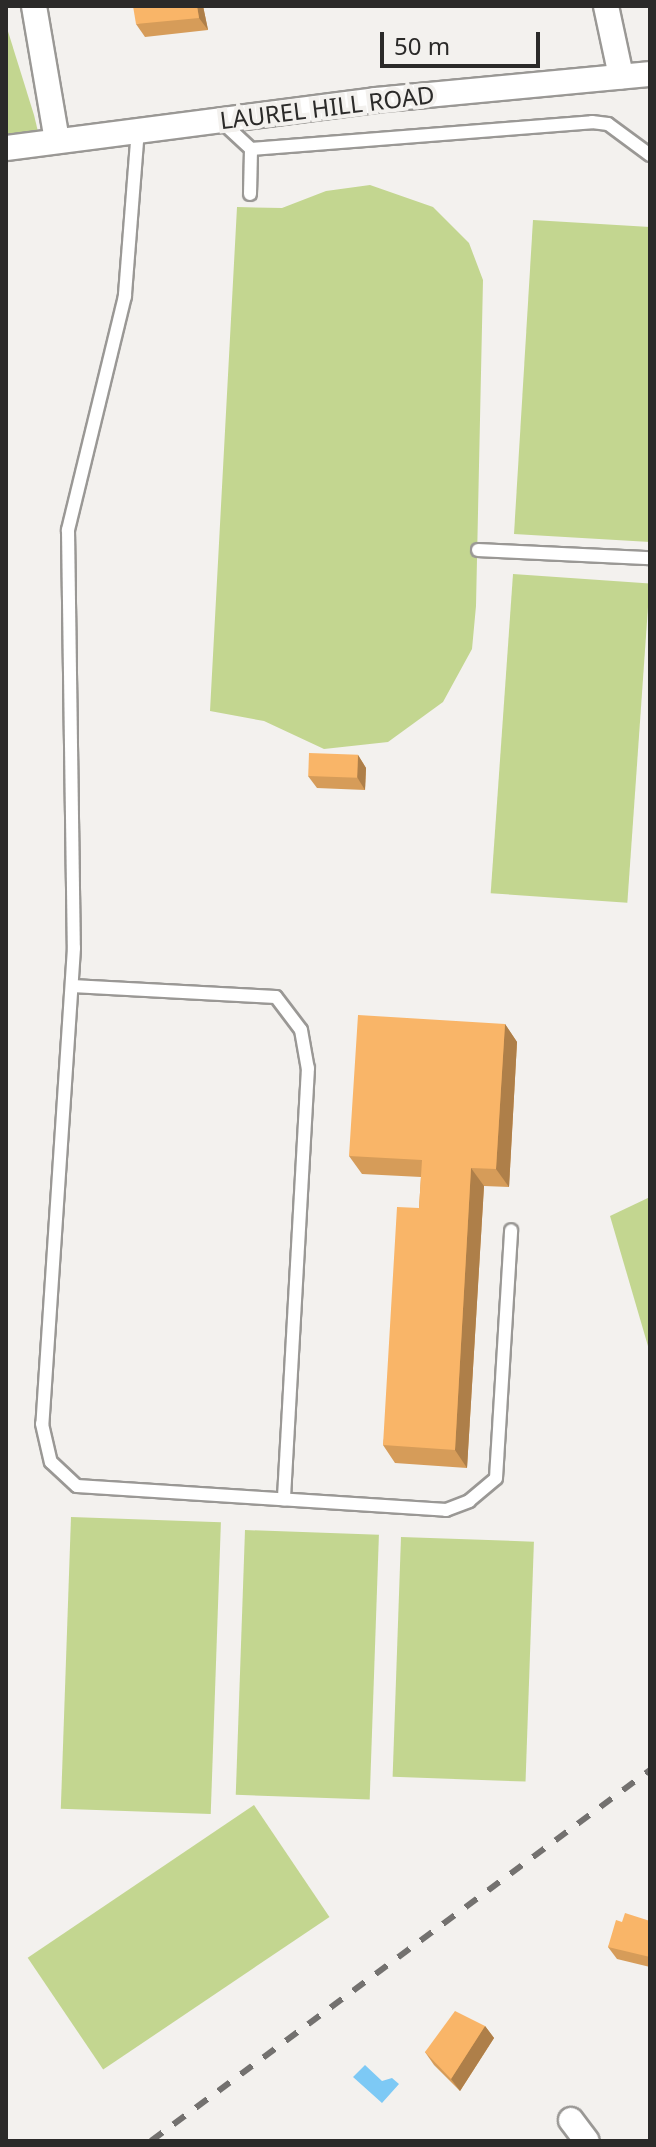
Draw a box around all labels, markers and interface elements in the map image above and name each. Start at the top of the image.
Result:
scale bar [384,16,544,66]
text: 50 m [394,29,450,62]
street label: LAUREL HILL ROAD [218,80,436,134]

